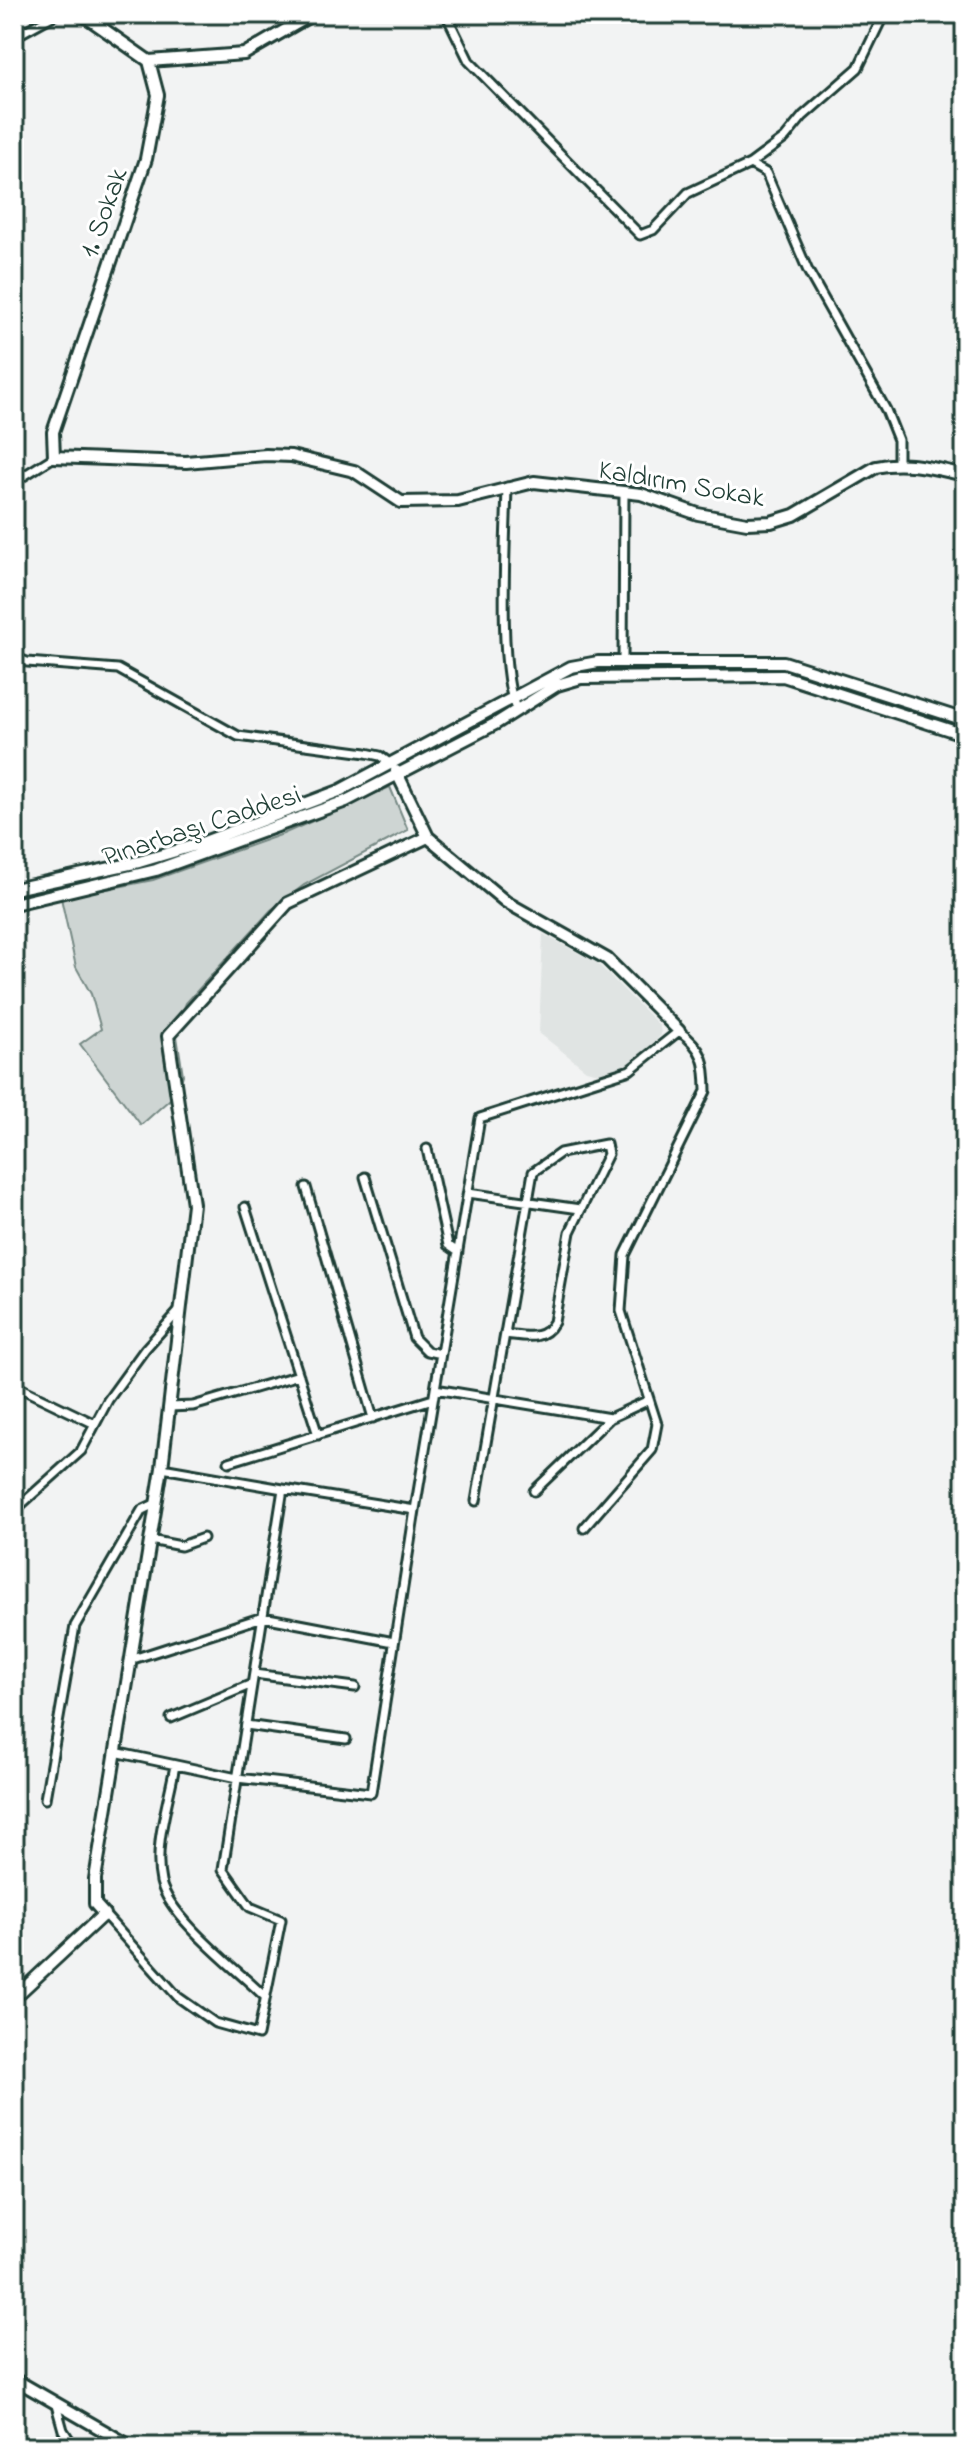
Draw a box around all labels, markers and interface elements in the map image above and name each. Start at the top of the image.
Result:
street label: 1. Sokak [70,162,141,264]
street label: Kaldırım Sokak [595,451,768,520]
street label: Pınarbaşı Caddesi [97,776,307,879]

